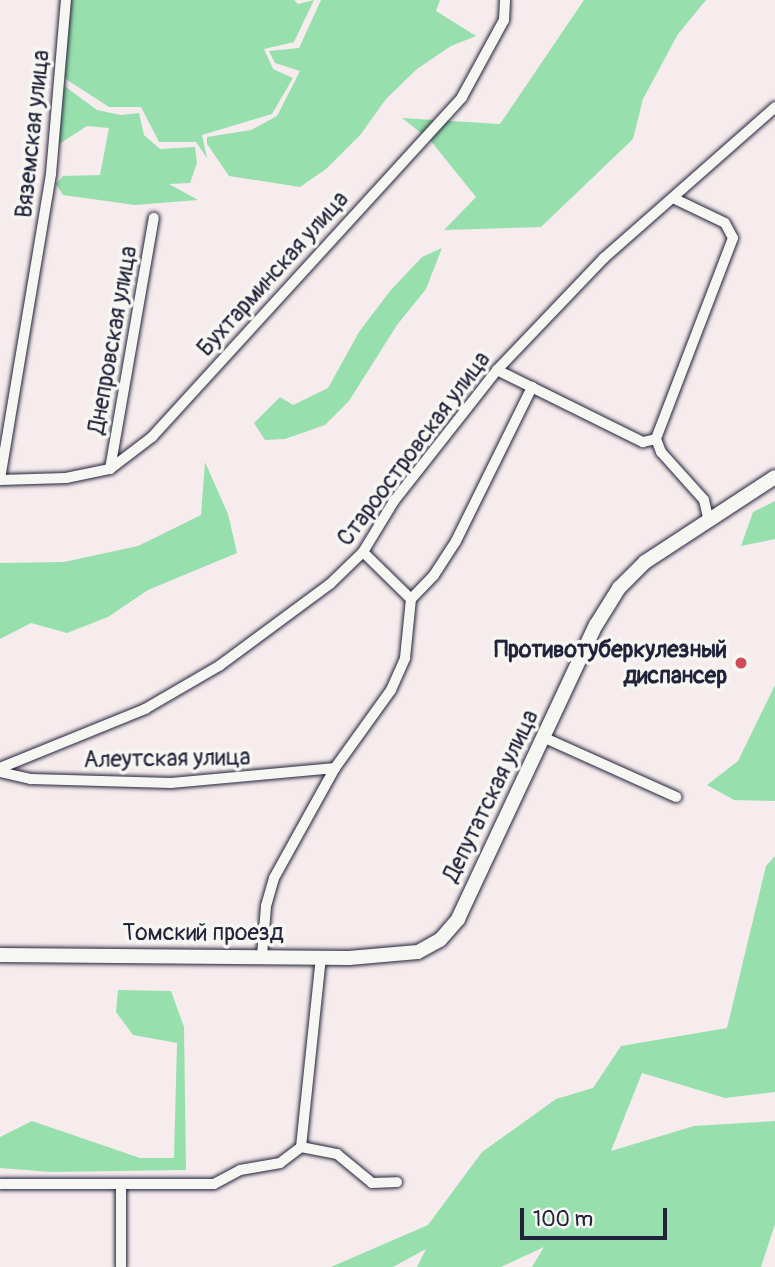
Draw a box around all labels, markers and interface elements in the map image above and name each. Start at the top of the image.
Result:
street label: Вяземская улица [10,49,56,219]
street label: Бухтарминская улица [192,186,354,362]
street label: Днепровская улица [83,244,143,436]
street label: Староостровская улица [332,346,496,552]
place label: Противотуберкулезный диспансер [494,636,727,690]
marker: Противотуберкулезный диспансер [733,655,749,671]
street label: Депутатская улица [437,706,545,886]
street label: Алеутская улица [83,744,251,774]
street label: Томский проезд [122,919,284,947]
scale bar [523,1194,670,1238]
text: 100 m [533,1206,593,1233]

